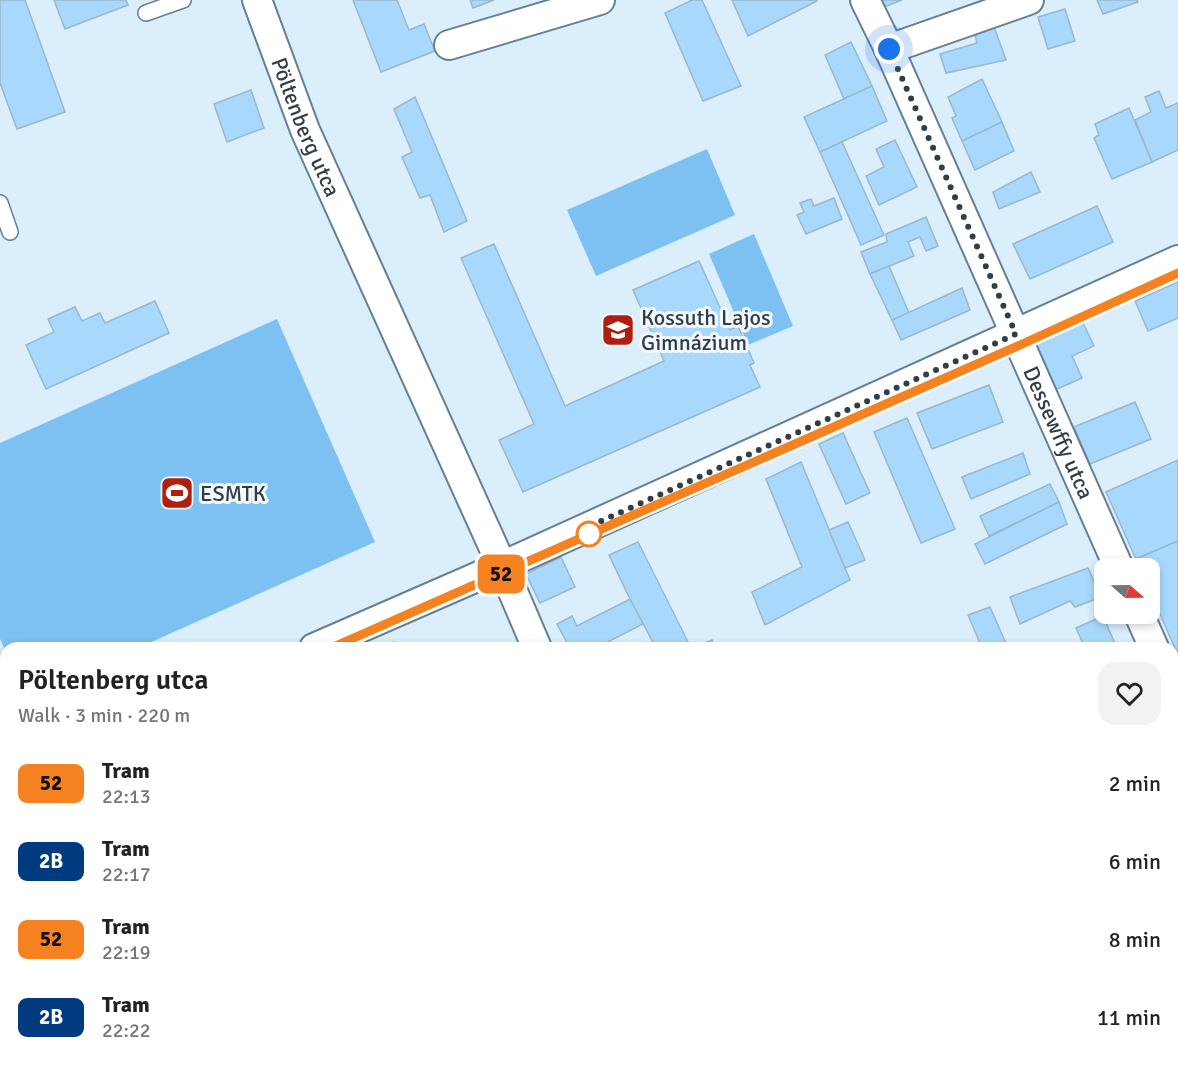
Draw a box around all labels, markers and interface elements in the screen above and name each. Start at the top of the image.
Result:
your location [874,34,904,64]
street label: Pöltenberg utca [265,54,346,201]
place label: Kossuth Lajos Gimnázium [641,304,771,356]
school or university icon: Kossuth Lajos Gimnázium [600,312,636,348]
street label: Dessewffy utca [1017,362,1100,503]
sports icon: ESMTK [159,475,195,511]
place label: ESMTK [200,480,266,507]
unlabelled marker [576,521,602,547]
line badge: 52 [474,554,528,594]
north arrow [1094,558,1160,624]
map controls [1094,558,1160,624]
text: 52 [490,561,512,587]
button: heart [1098,662,1161,725]
text: Pöltenberg utca [18,663,209,697]
text: Walk · 3 min · 220 m [18,703,190,728]
text: Tram [102,757,150,784]
text: 52 [40,770,62,796]
text: 2 min [1109,770,1161,797]
text: 22:13 [102,784,151,809]
text: Tram [102,835,150,862]
text: 2B [39,848,63,874]
text: 6 min [1109,848,1161,875]
text: 22:17 [102,862,151,887]
text: Tram [102,913,150,940]
text: 52 [40,926,62,952]
text: 8 min [1109,926,1161,953]
text: 22:19 [102,940,151,965]
text: Tram [102,991,150,1018]
text: 2B [39,1004,63,1030]
text: 11 min [1097,1004,1161,1031]
text: 22:22 [102,1018,151,1043]

